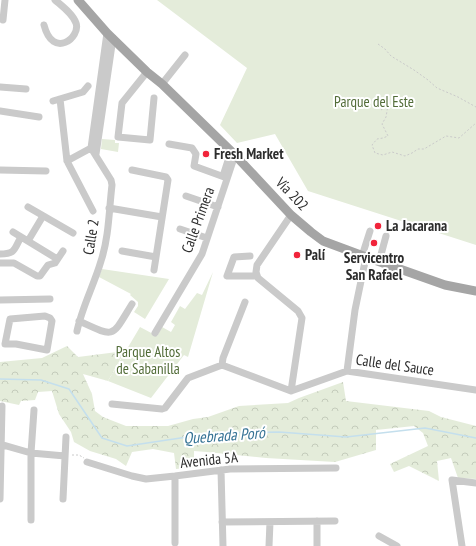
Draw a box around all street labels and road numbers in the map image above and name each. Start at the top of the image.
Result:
street label: Vía 202 [271,172,313,214]
street label: Calle Primera [177,184,218,255]
street label: Calle 2 [78,218,103,256]
street label: Calle del Sauce [355,350,435,379]
street label: Avenida 5A [179,447,240,472]

